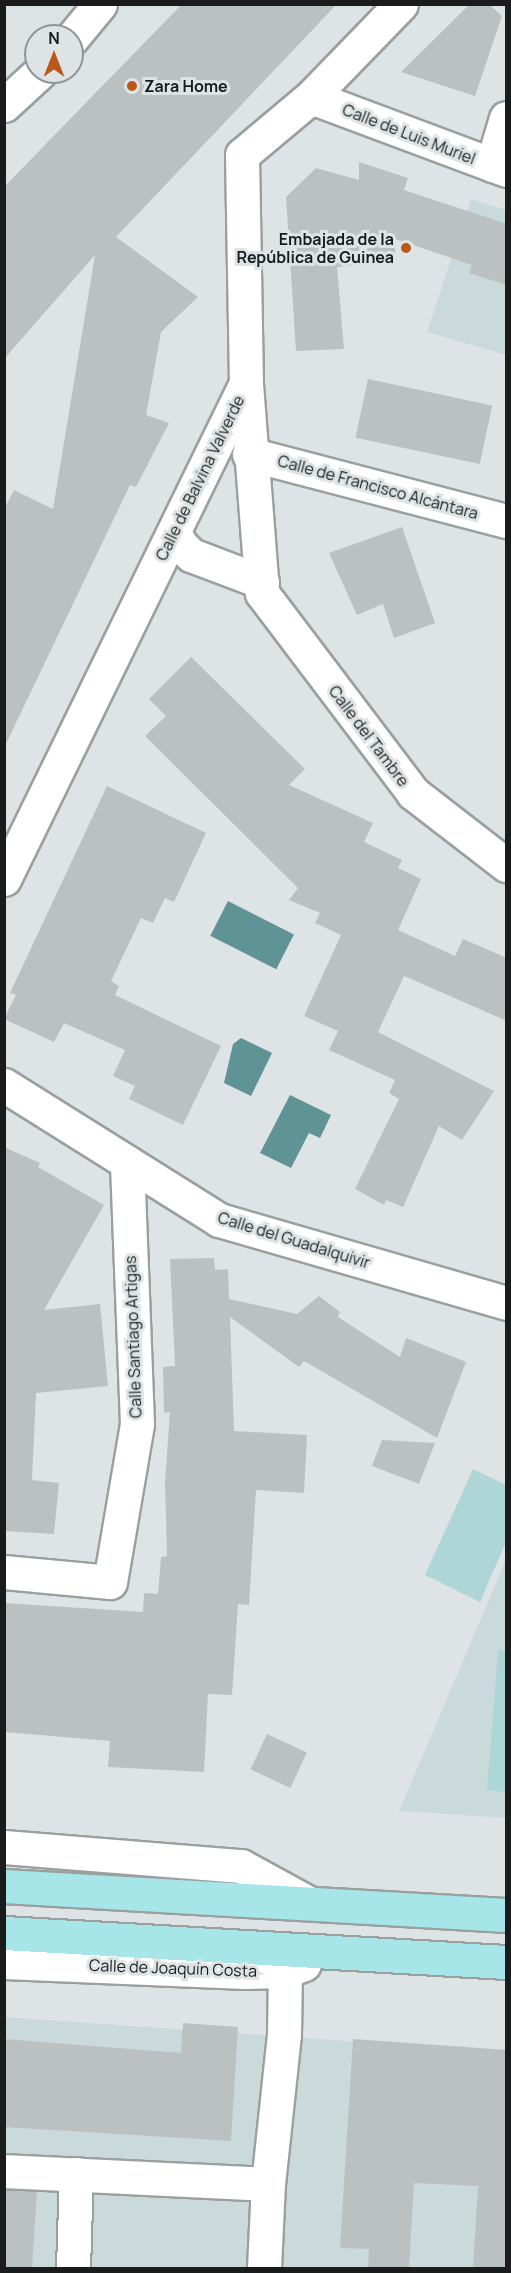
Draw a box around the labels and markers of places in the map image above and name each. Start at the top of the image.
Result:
place label: Zara Home [144,76,228,96]
marker: Zara Home [125,79,139,93]
place label: Embajada de la República de Guinea [236,229,394,267]
marker: Embajada de la República de Guinea [399,241,413,255]

